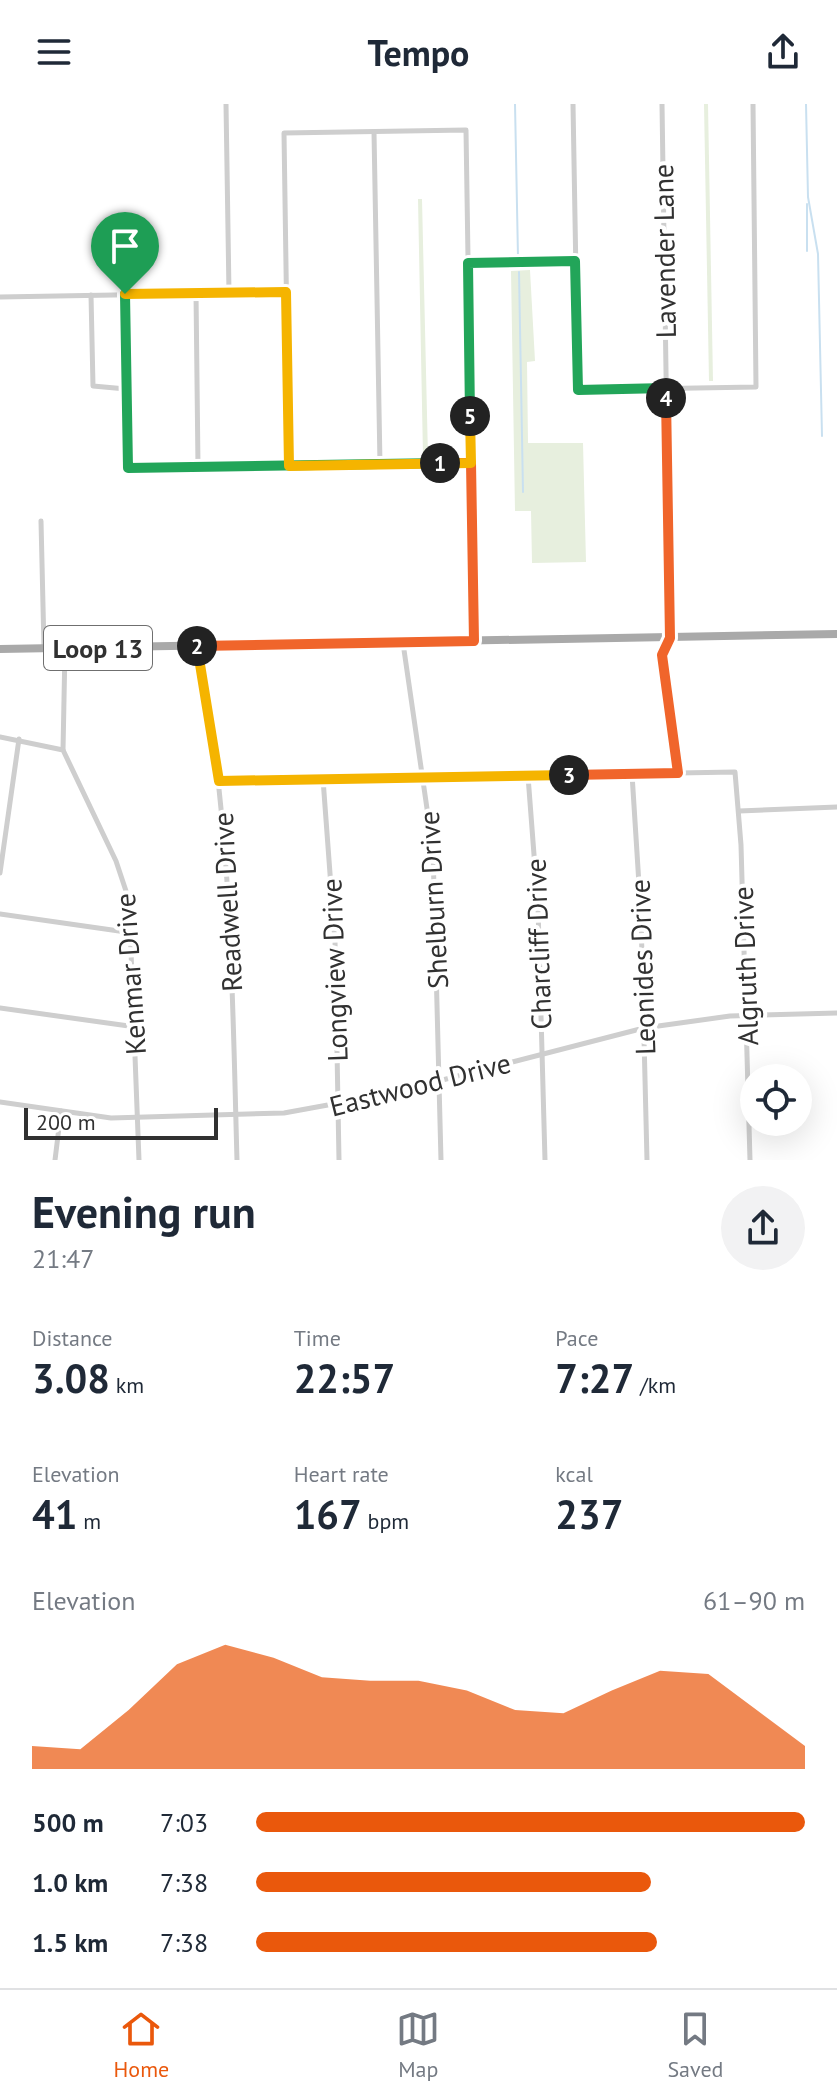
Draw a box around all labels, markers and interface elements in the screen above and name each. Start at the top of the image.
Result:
text: Tempo [368,29,469,76]
icon: menu [32,30,76,74]
icon: share [761,30,805,74]
street label: Lavender Lane [644,164,684,338]
pin [91,212,159,294]
icon: arrive [103,224,147,268]
pin: 4 [646,378,686,418]
text: 4 [660,384,672,412]
pin: 5 [450,396,490,436]
text: 5 [464,402,476,430]
pin: 1 [420,443,460,483]
text: 1 [434,449,446,477]
road number: Loop 13 [44,626,152,670]
pin: 2 [177,626,217,666]
text: 2 [191,632,203,660]
pin: 3 [549,755,589,795]
text: 3 [563,761,575,789]
street label: Shelburn Drive [410,810,456,990]
street label: Readwell Drive [204,811,250,993]
street label: Charcliff Drive [517,858,559,1030]
street label: Longview Drive [312,878,356,1062]
street label: Leonides Drive [620,878,664,1056]
street label: Algruth Drive [724,886,766,1046]
street label: Kenmar Drive [106,892,154,1056]
street label: Eastwood Drive [325,1044,515,1124]
map controls [740,1064,812,1136]
button: locate [740,1064,812,1136]
scale bar [24,1104,218,1140]
text: 200 m [36,1108,96,1136]
text: Evening run [32,1183,256,1240]
button: share [721,1186,805,1270]
text: 21:47 [32,1242,94,1275]
text: Distance [32,1324,113,1352]
text: Time [294,1324,341,1352]
text: Pace [555,1324,598,1352]
text: 3.08 [32,1352,110,1404]
text: 22:57 [294,1352,395,1404]
text: 7:27 [555,1352,634,1404]
text: km [110,1371,144,1399]
text: /km [634,1371,676,1399]
text: Elevation [32,1460,120,1488]
text: Heart rate [294,1460,389,1488]
text: kcal [555,1460,593,1488]
text: 41 [32,1488,77,1540]
text: 167 [294,1488,362,1540]
text: 237 [555,1488,623,1540]
text: m [77,1507,101,1535]
text: bpm [362,1507,409,1535]
text: Elevation [32,1584,136,1617]
text: 61–90 m [703,1584,805,1617]
text: 500 m [32,1806,104,1839]
text: 7:03 [160,1806,208,1839]
text: 1.0 km [32,1866,108,1899]
text: 7:38 [160,1866,208,1899]
text: 1.5 km [32,1926,108,1959]
text: 7:38 [160,1926,208,1959]
tab: Home [114,2007,169,2083]
tab: Map [396,2007,440,2083]
tab: Saved [667,2007,723,2083]

